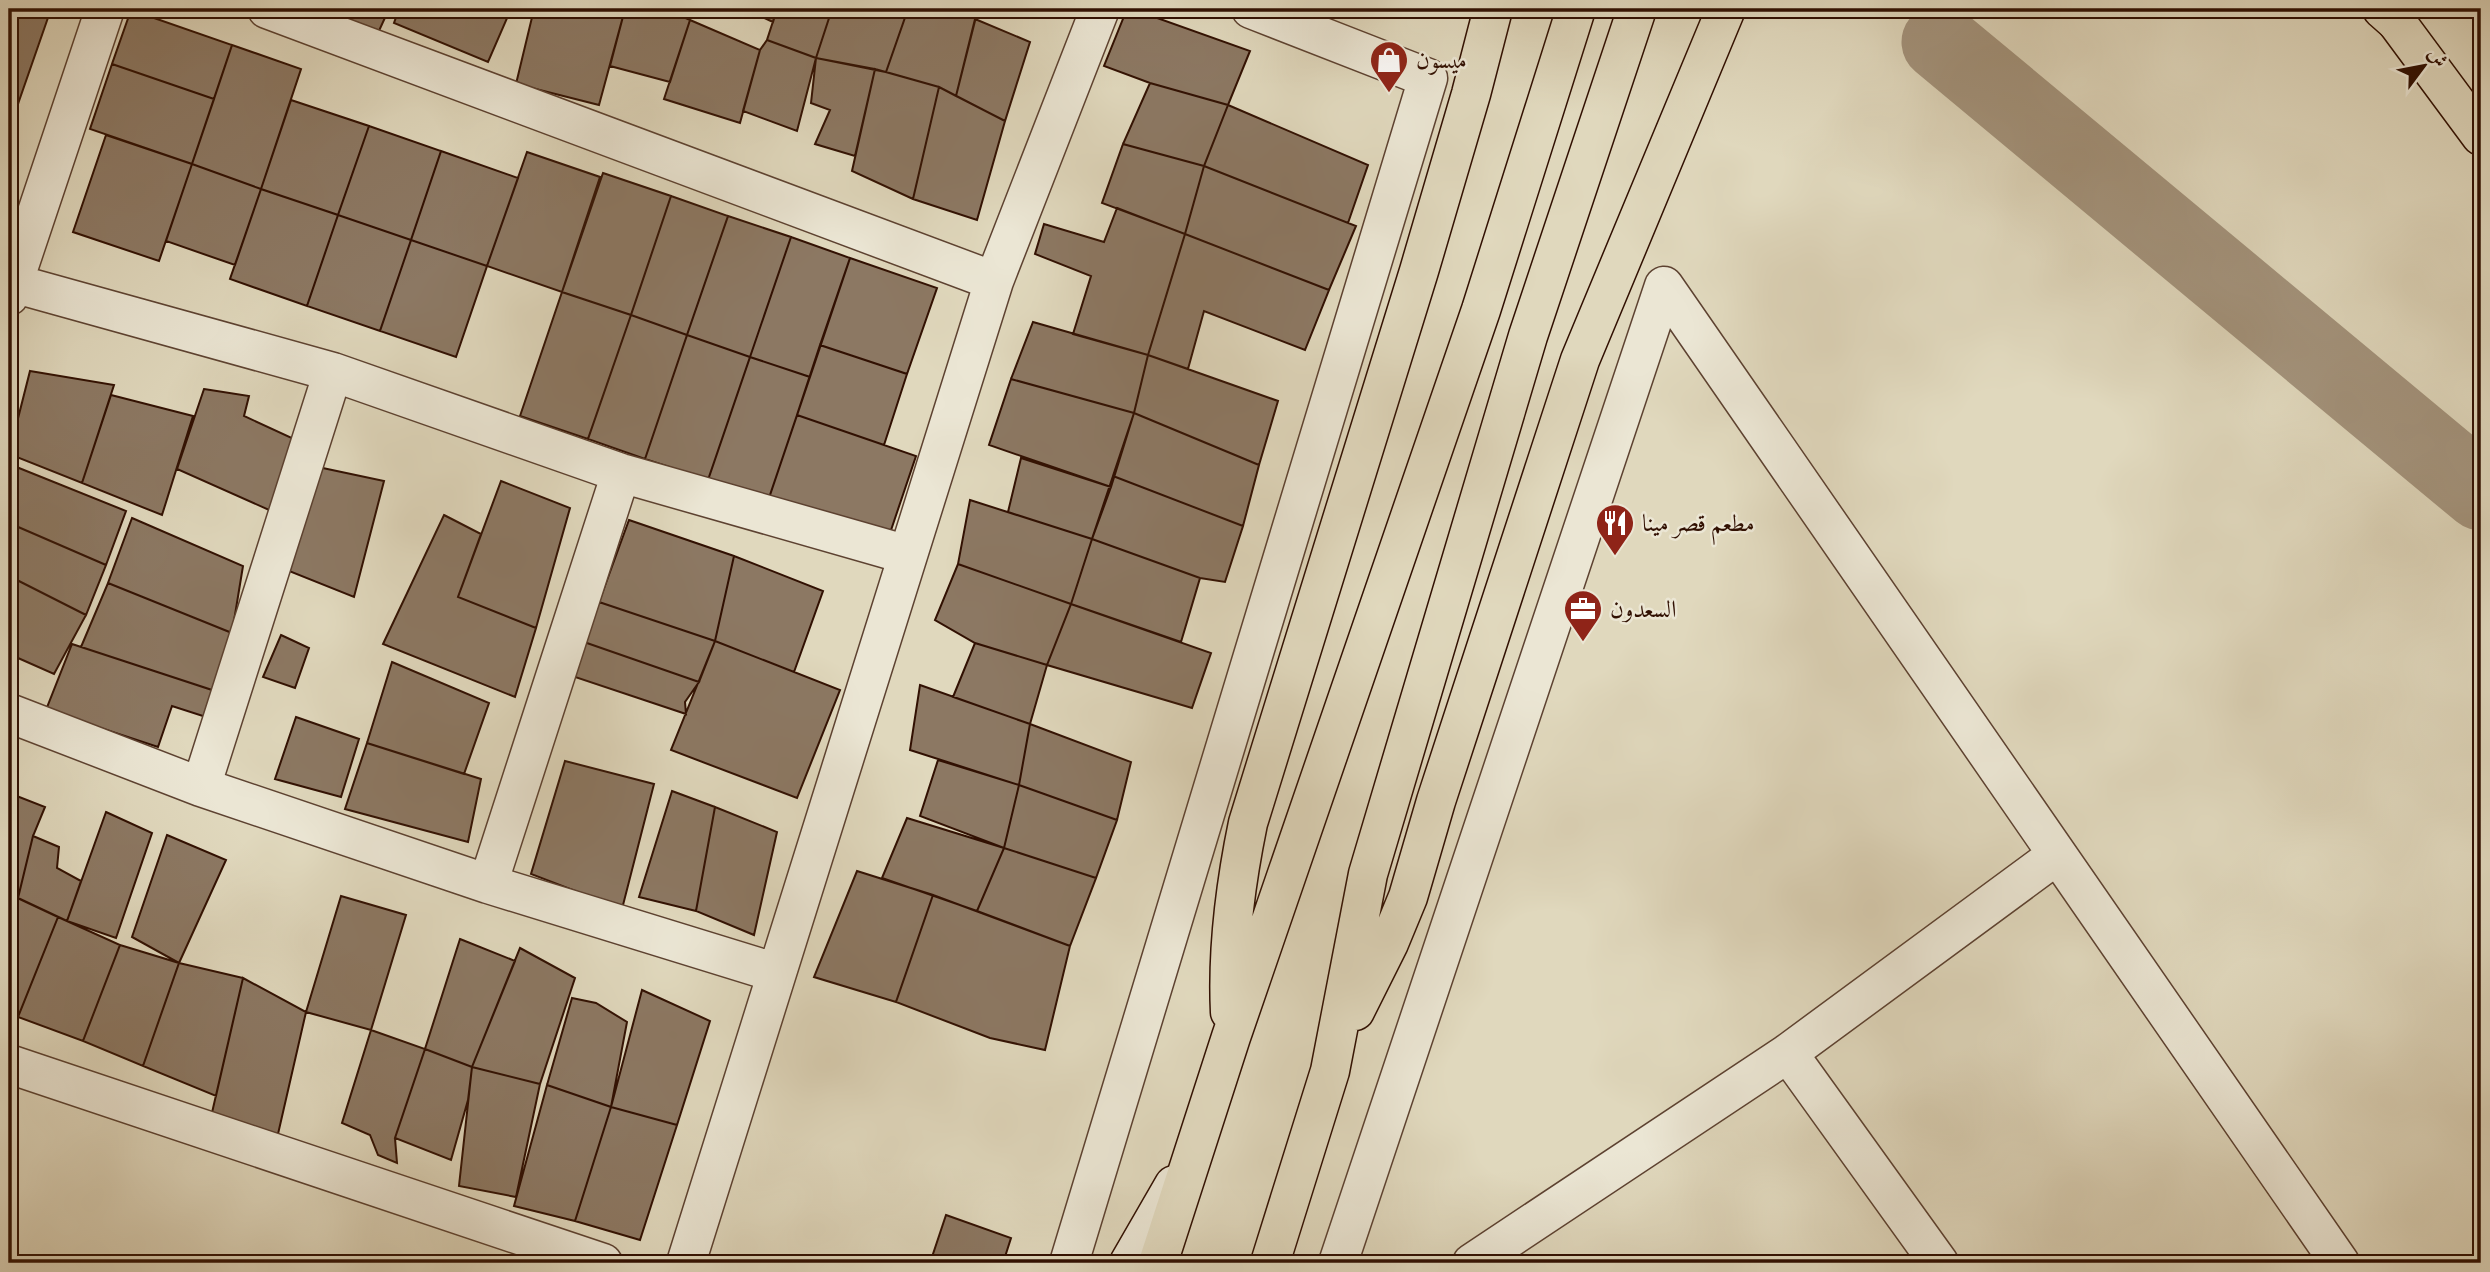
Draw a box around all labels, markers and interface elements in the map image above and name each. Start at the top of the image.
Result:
north arrow [2388,32,2458,102]
shop icon: ميسون [1368,39,1410,94]
text: ش [2422,43,2454,72]
place label: ميسون [1416,44,1467,76]
restaurant icon: مطعم قصر مينا [1594,502,1636,557]
place label: مطعم قصر مينا [1642,507,1755,545]
office icon: السعدون [1562,588,1604,643]
place label: السعدون [1610,593,1676,625]

